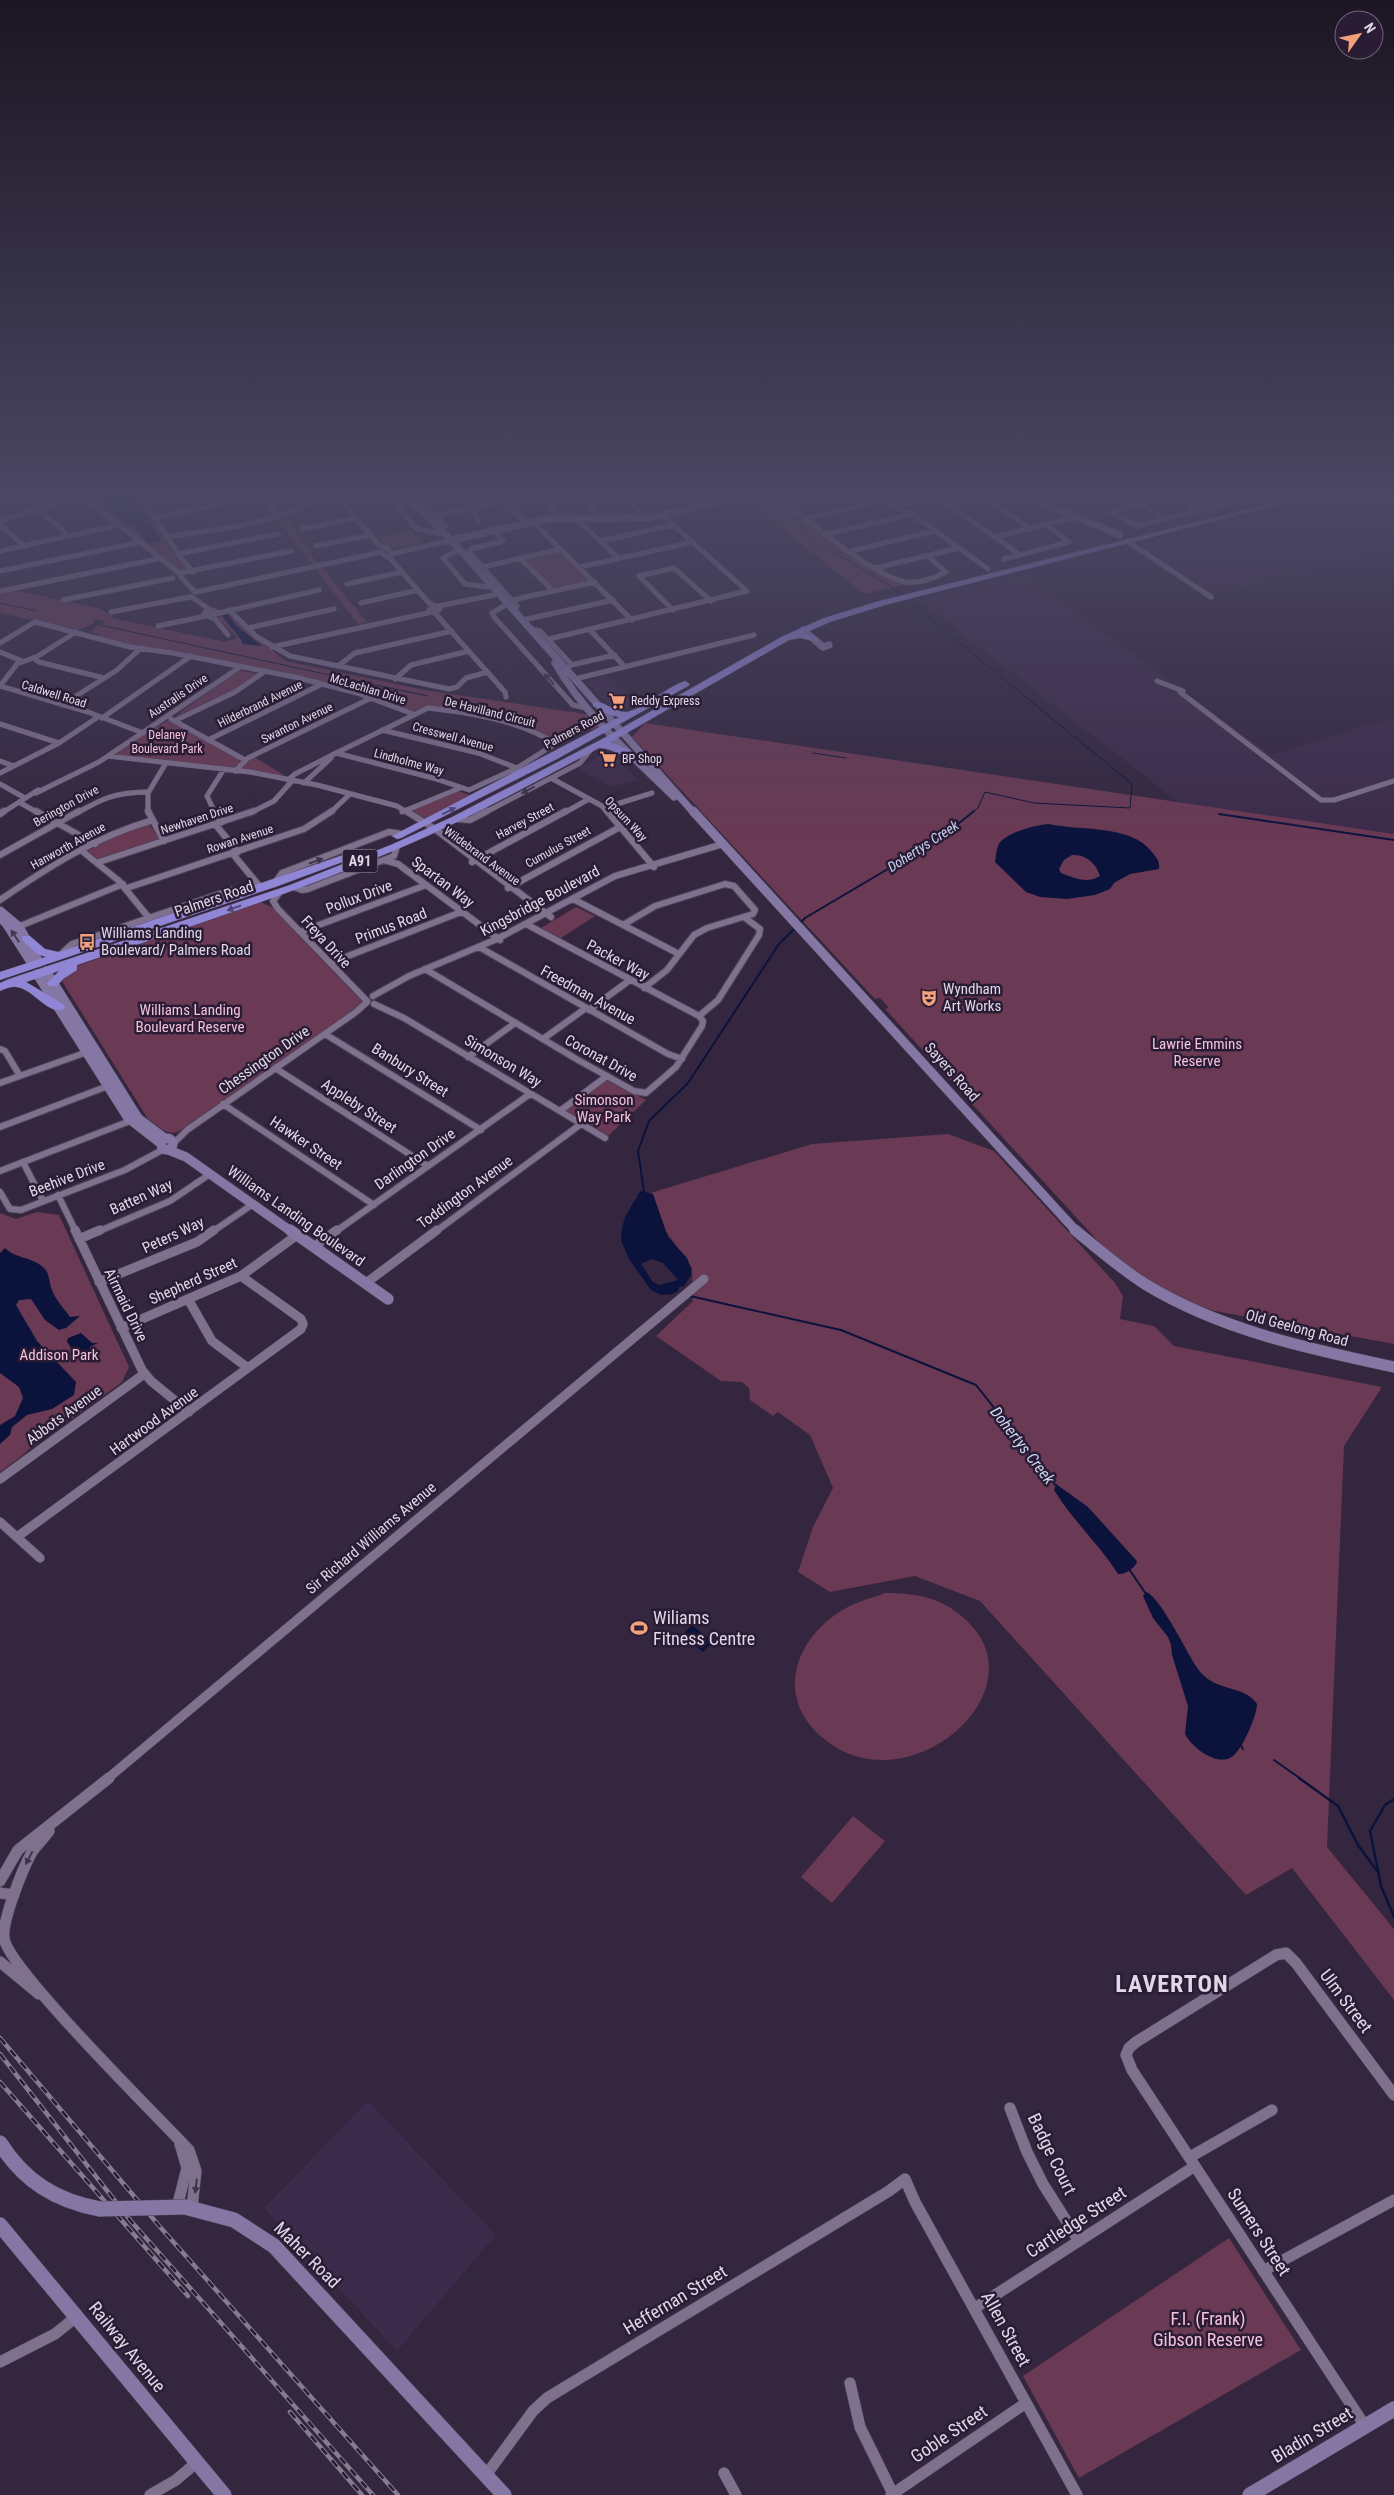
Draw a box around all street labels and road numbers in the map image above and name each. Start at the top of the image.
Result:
street label: Australis Drive [146,671,211,721]
street label: McLachlan Drive [328,671,408,707]
street label: Hilderbrand Avenue [215,677,305,731]
street label: Caldwell Road [20,678,88,711]
street label: De Havilland Circuit [443,694,537,730]
street label: Swanton Avenue [259,699,336,746]
street label: Palmers Road [542,708,606,752]
street label: Cresswell Avenue [411,719,495,755]
street label: Lindholme Way [372,746,446,778]
street label: Berington Drive [31,782,101,830]
street label: Opsum Way [602,794,650,844]
street label: Harvey Street [494,800,557,842]
street label: Newhaven Drive [159,801,235,837]
street label: Hanworth Avenue [28,819,108,872]
street label: Rowan Avenue [205,822,275,856]
street label: Cumulus Street [523,823,593,871]
street label: Wildebrand Avenue [441,824,523,888]
road number: A91 [342,849,378,872]
street label: Spartan Way [408,853,478,911]
street label: Kingsbridge Boulevard [477,862,603,940]
street label: Pollux Drive [323,876,395,918]
street label: Palmers Road [172,877,256,921]
street label: Primus Road [353,904,429,948]
street label: Freya Drive [297,912,355,972]
street label: Packer Way [584,936,652,984]
street label: Freedman Avenue [538,962,638,1028]
street label: Chessington Drive [215,1022,313,1098]
street label: Simonson Way [461,1031,545,1091]
street label: Coronat Drive [562,1031,640,1085]
street label: Banbury Street [368,1039,452,1101]
street label: Sayers Road [921,1039,983,1105]
street label: Appleby Street [318,1075,400,1137]
street label: Hawker Street [267,1112,345,1174]
street label: Darlington Drive [371,1125,459,1193]
street label: Toddington Avenue [414,1151,516,1233]
street label: Beehive Drive [27,1155,107,1201]
street label: Williams Landing Boulevard [224,1162,368,1270]
street label: Batten Way [107,1175,175,1219]
street label: Peters Way [139,1213,207,1257]
street label: Shepherd Street [146,1254,240,1308]
street label: Airmaid Drive [101,1265,151,1345]
street label: Old Geelong Road [1244,1306,1350,1350]
street label: Abbots Avenue [23,1382,105,1448]
street label: Hartwood Avenue [106,1383,202,1459]
street label: Sir Richard Williams Avenue [302,1478,440,1598]
street label: Ulm Street [1316,1965,1377,2037]
street label: Badge Court [1024,2110,1081,2198]
street label: Cartledge Street [1022,2181,1130,2262]
street label: Sumers Street [1223,2184,1295,2279]
street label: Maher Road [270,2217,345,2292]
street label: Heffernan Street [619,2260,730,2339]
street label: Allen Street [977,2288,1036,2370]
street label: Railway Avenue [85,2297,170,2396]
street label: Goble Street [907,2400,991,2467]
street label: Bladin Street [1267,2402,1356,2467]

